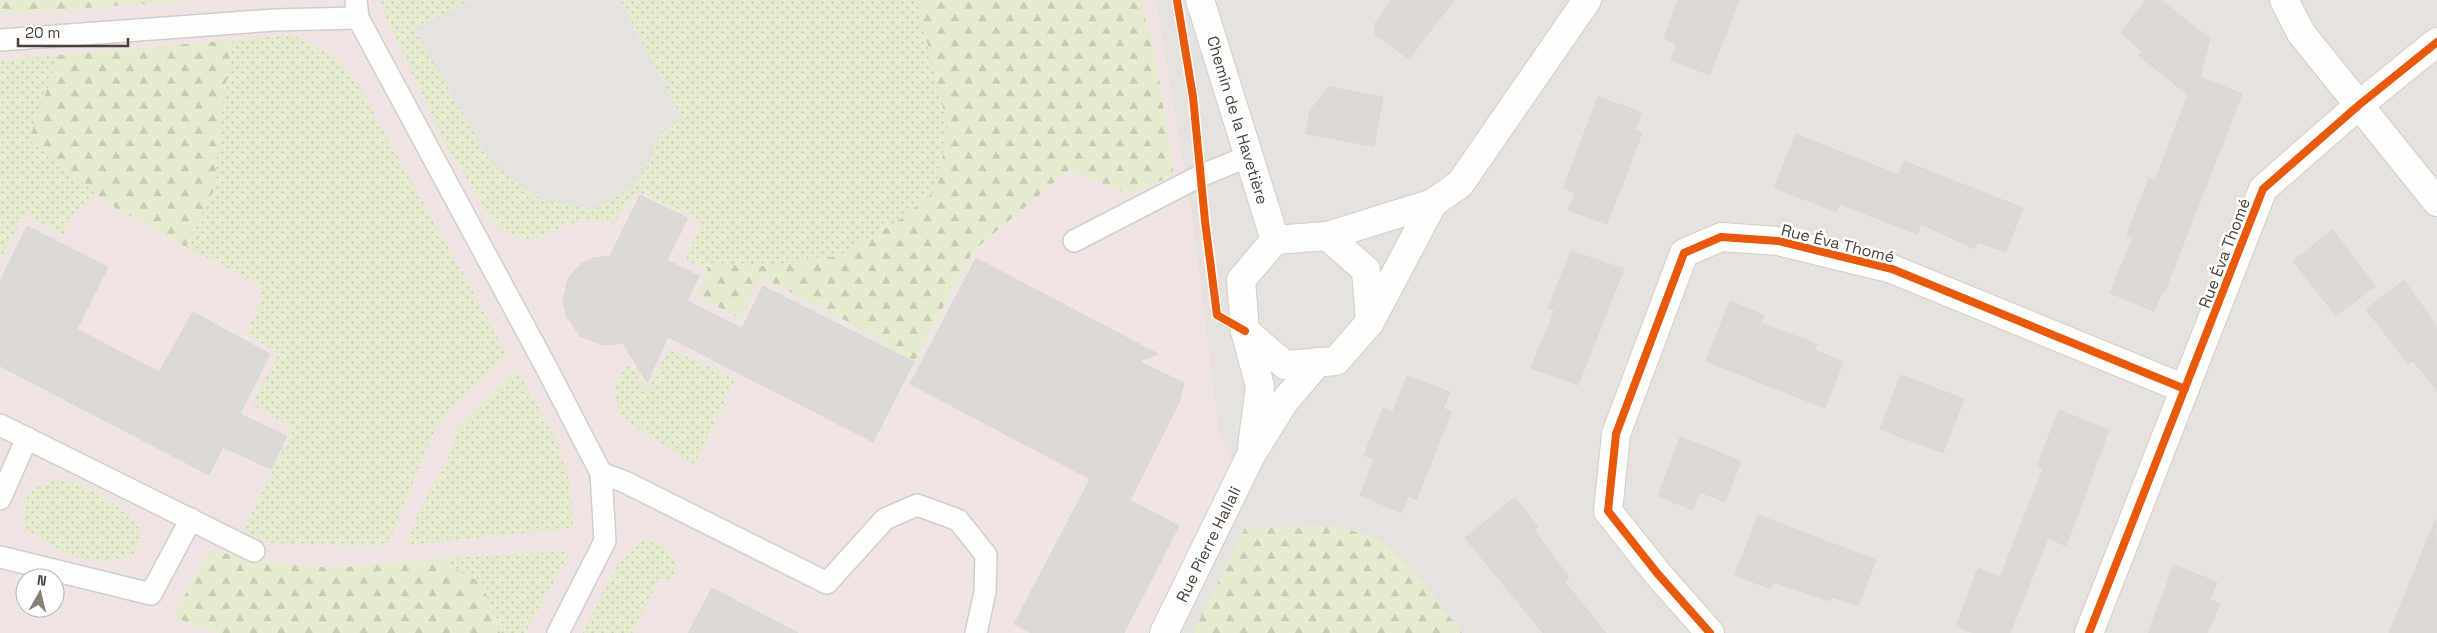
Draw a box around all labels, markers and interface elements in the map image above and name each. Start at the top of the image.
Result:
scale bar [18,15,128,47]
text: 20 m [25,23,60,42]
street label: Chemin de la Havetière [1202,33,1273,207]
street label: Rue Éva Thomé [2194,195,2255,311]
street label: Rue Éva Thomé [1779,219,1897,268]
street label: Rue Pierre Hallali [1171,483,1246,606]
north arrow [15,568,65,618]
text: N [36,571,48,590]

